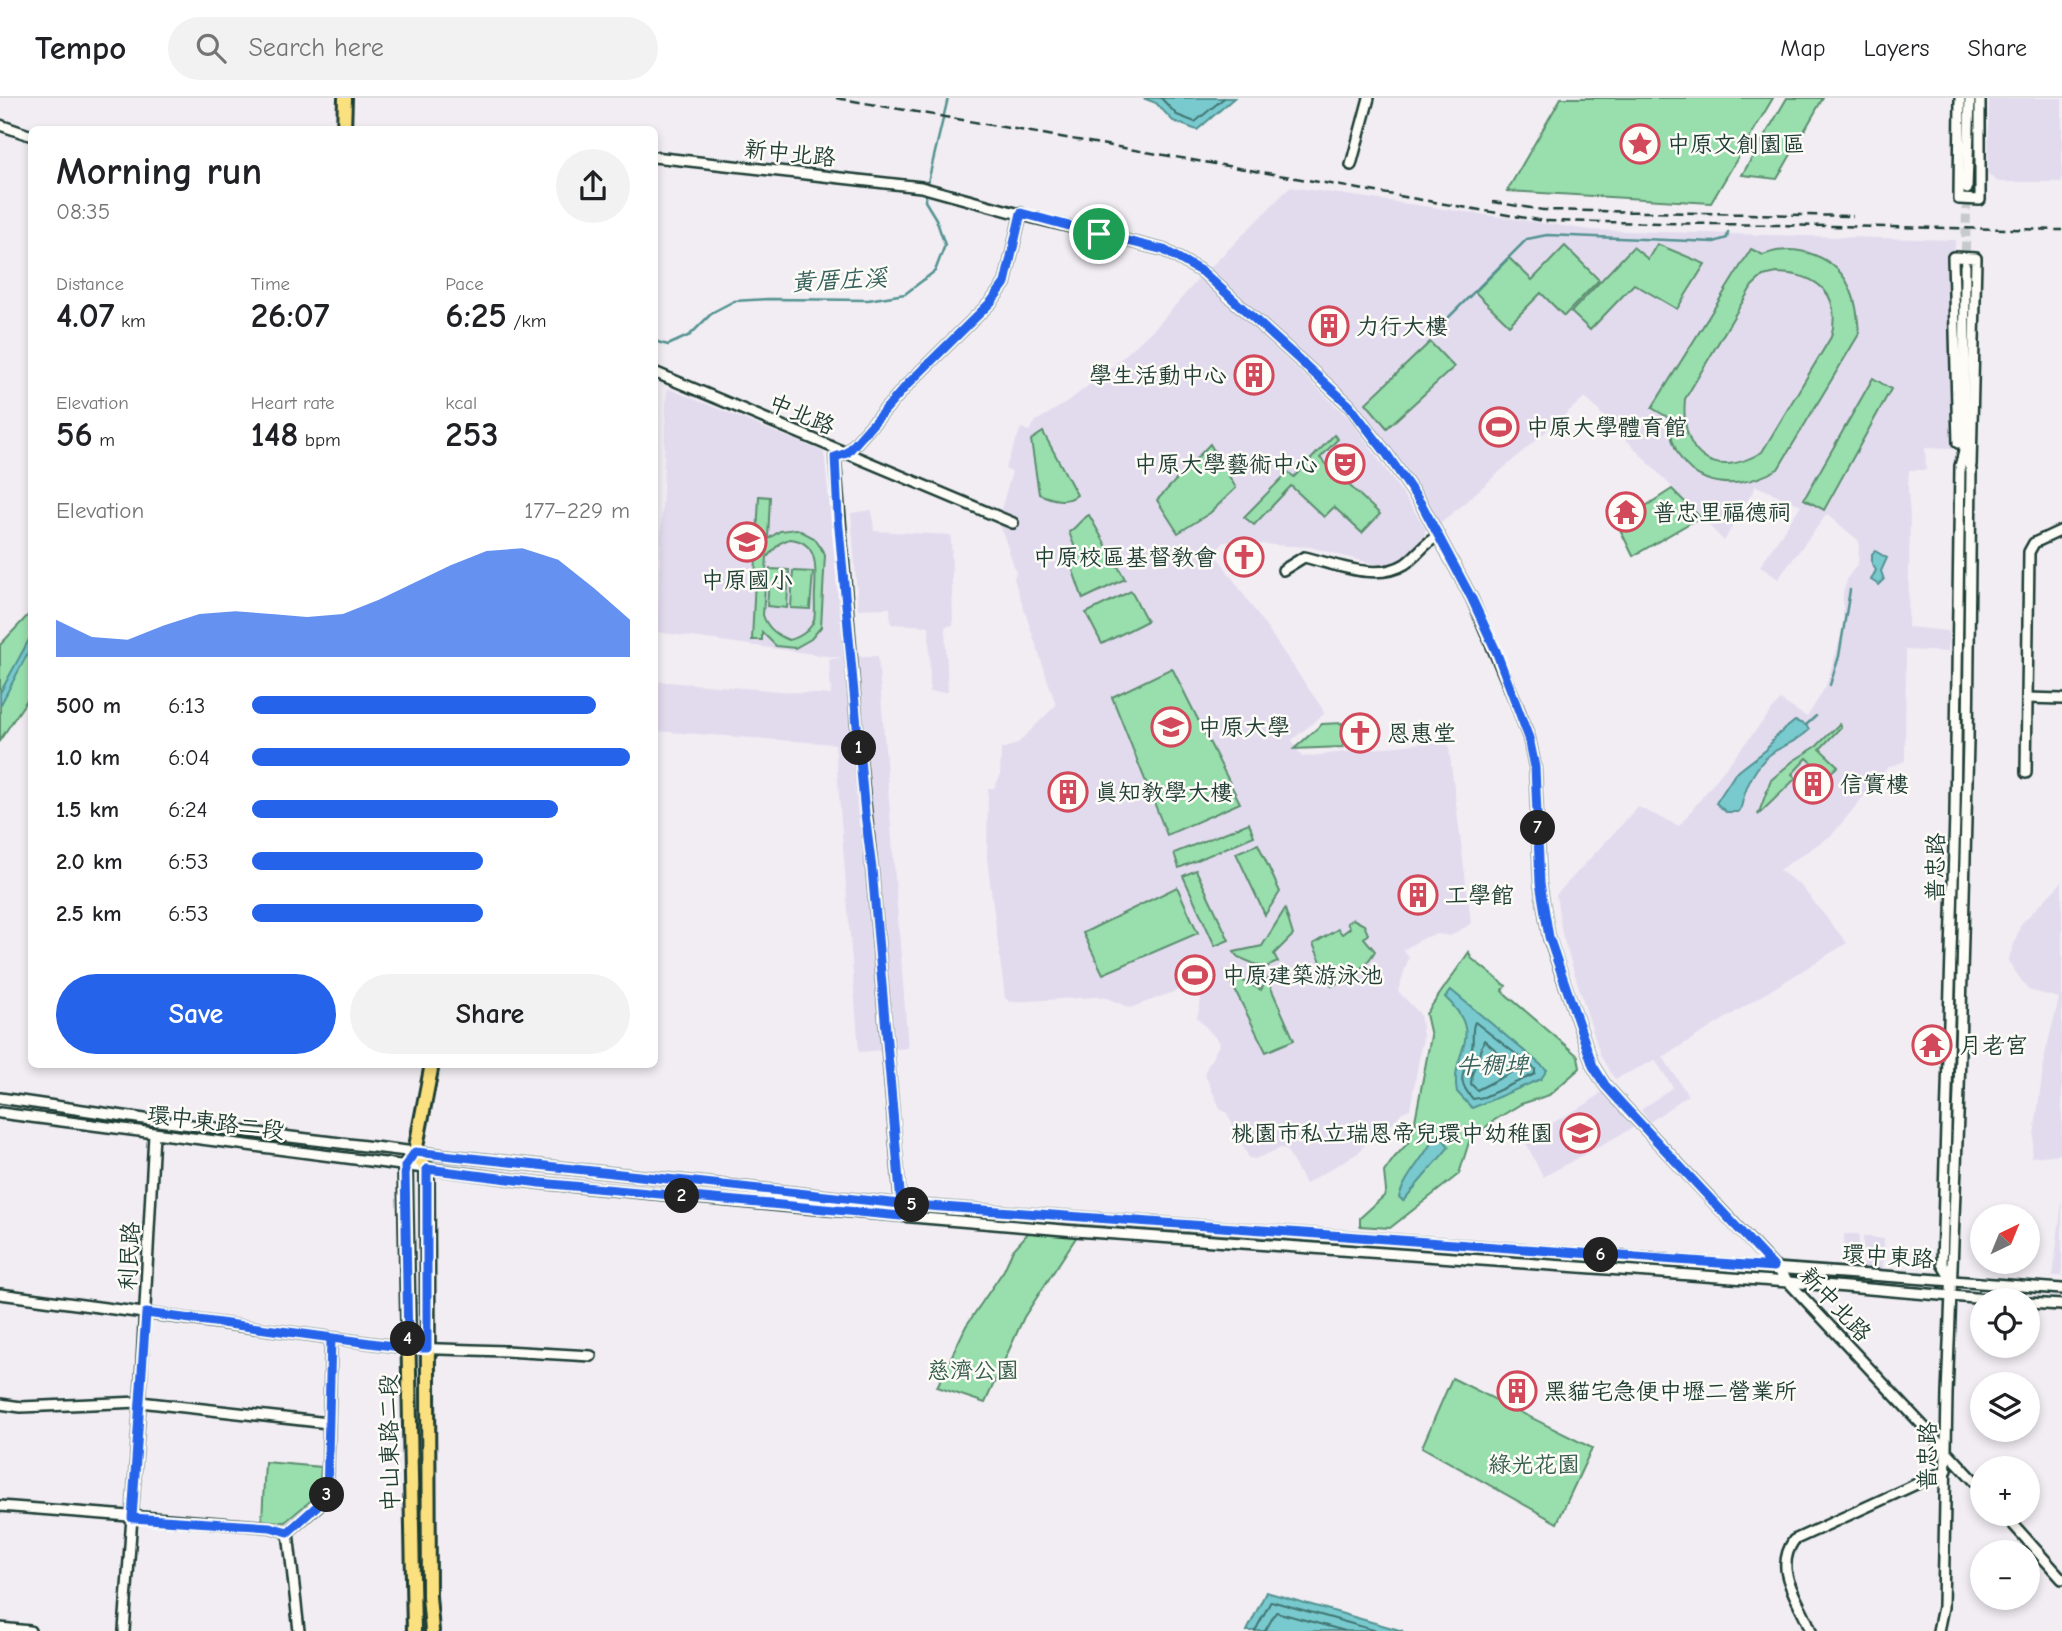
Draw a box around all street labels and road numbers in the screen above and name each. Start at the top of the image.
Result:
street label: 新中北路 [743,135,837,172]
street label: 中北路 [765,389,839,440]
street label: 普忠路 [1921,832,1950,902]
street label: 環中東路二段 [146,1101,286,1144]
street label: 利民路 [114,1221,145,1291]
street label: 環中東路 [1841,1240,1935,1273]
street label: 新中北路 [1794,1261,1877,1347]
street label: 中山東路二段 [375,1374,404,1512]
street label: 普忠路 [1913,1421,1942,1491]

